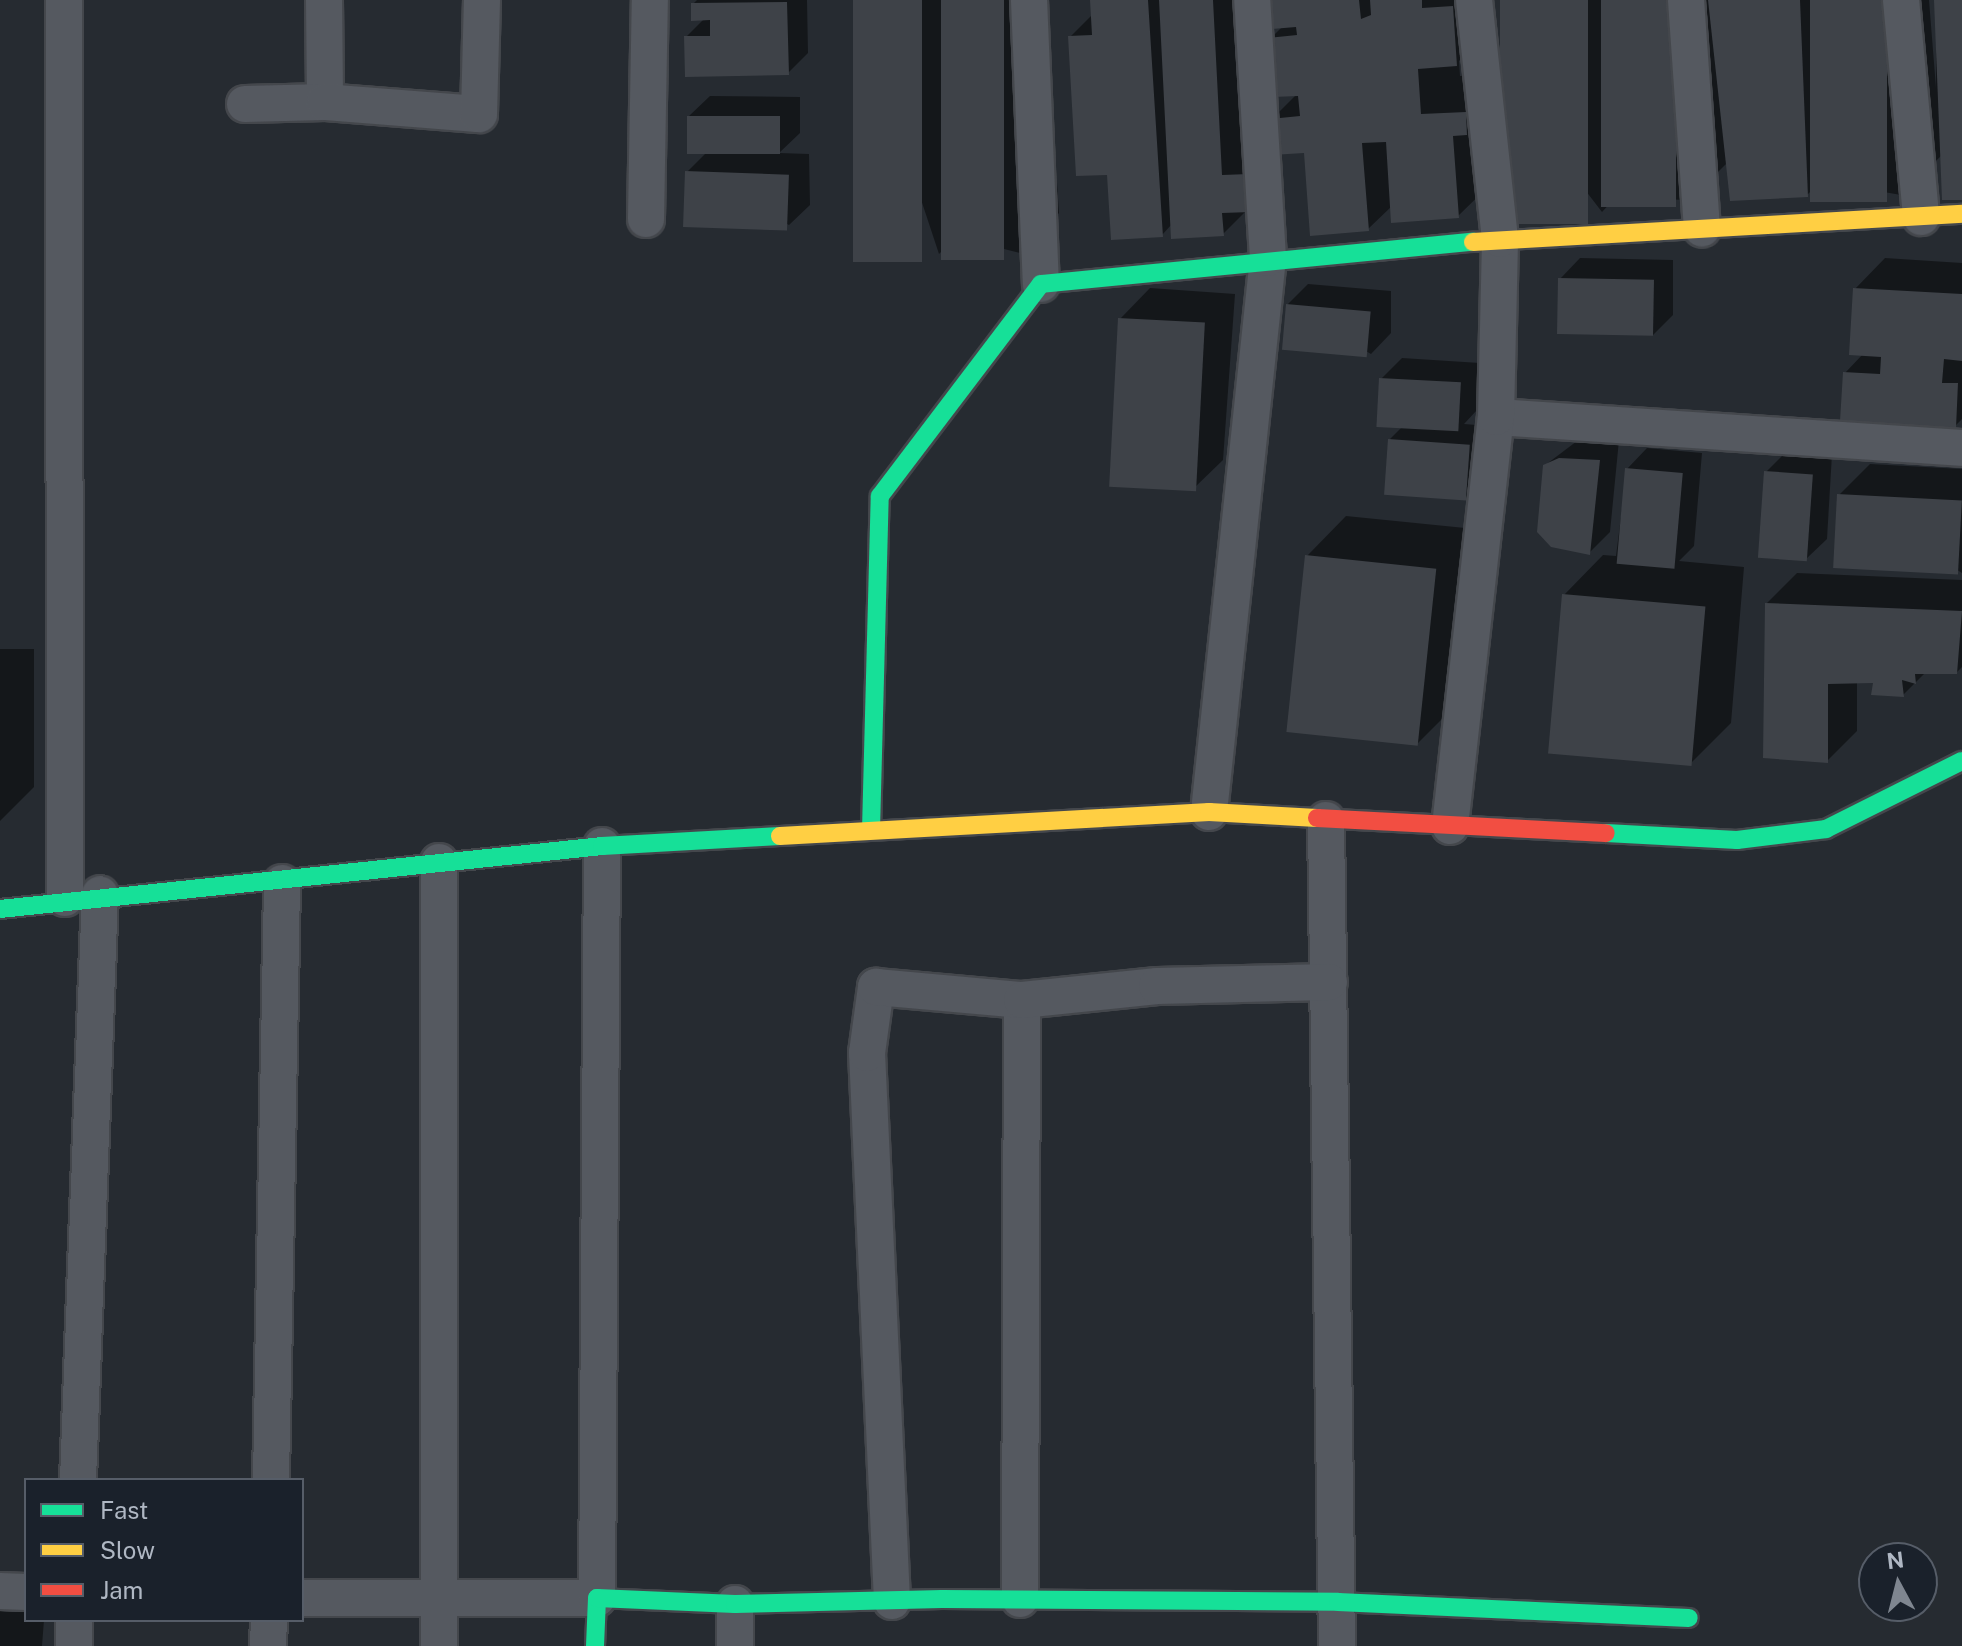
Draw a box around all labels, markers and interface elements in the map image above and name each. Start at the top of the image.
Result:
legend [24,1478,304,1622]
text: Fast [100,1496,148,1524]
text: Slow [100,1536,155,1564]
north arrow [1858,1542,1938,1622]
text: N [1885,1546,1905,1574]
text: Jam [100,1576,143,1604]

